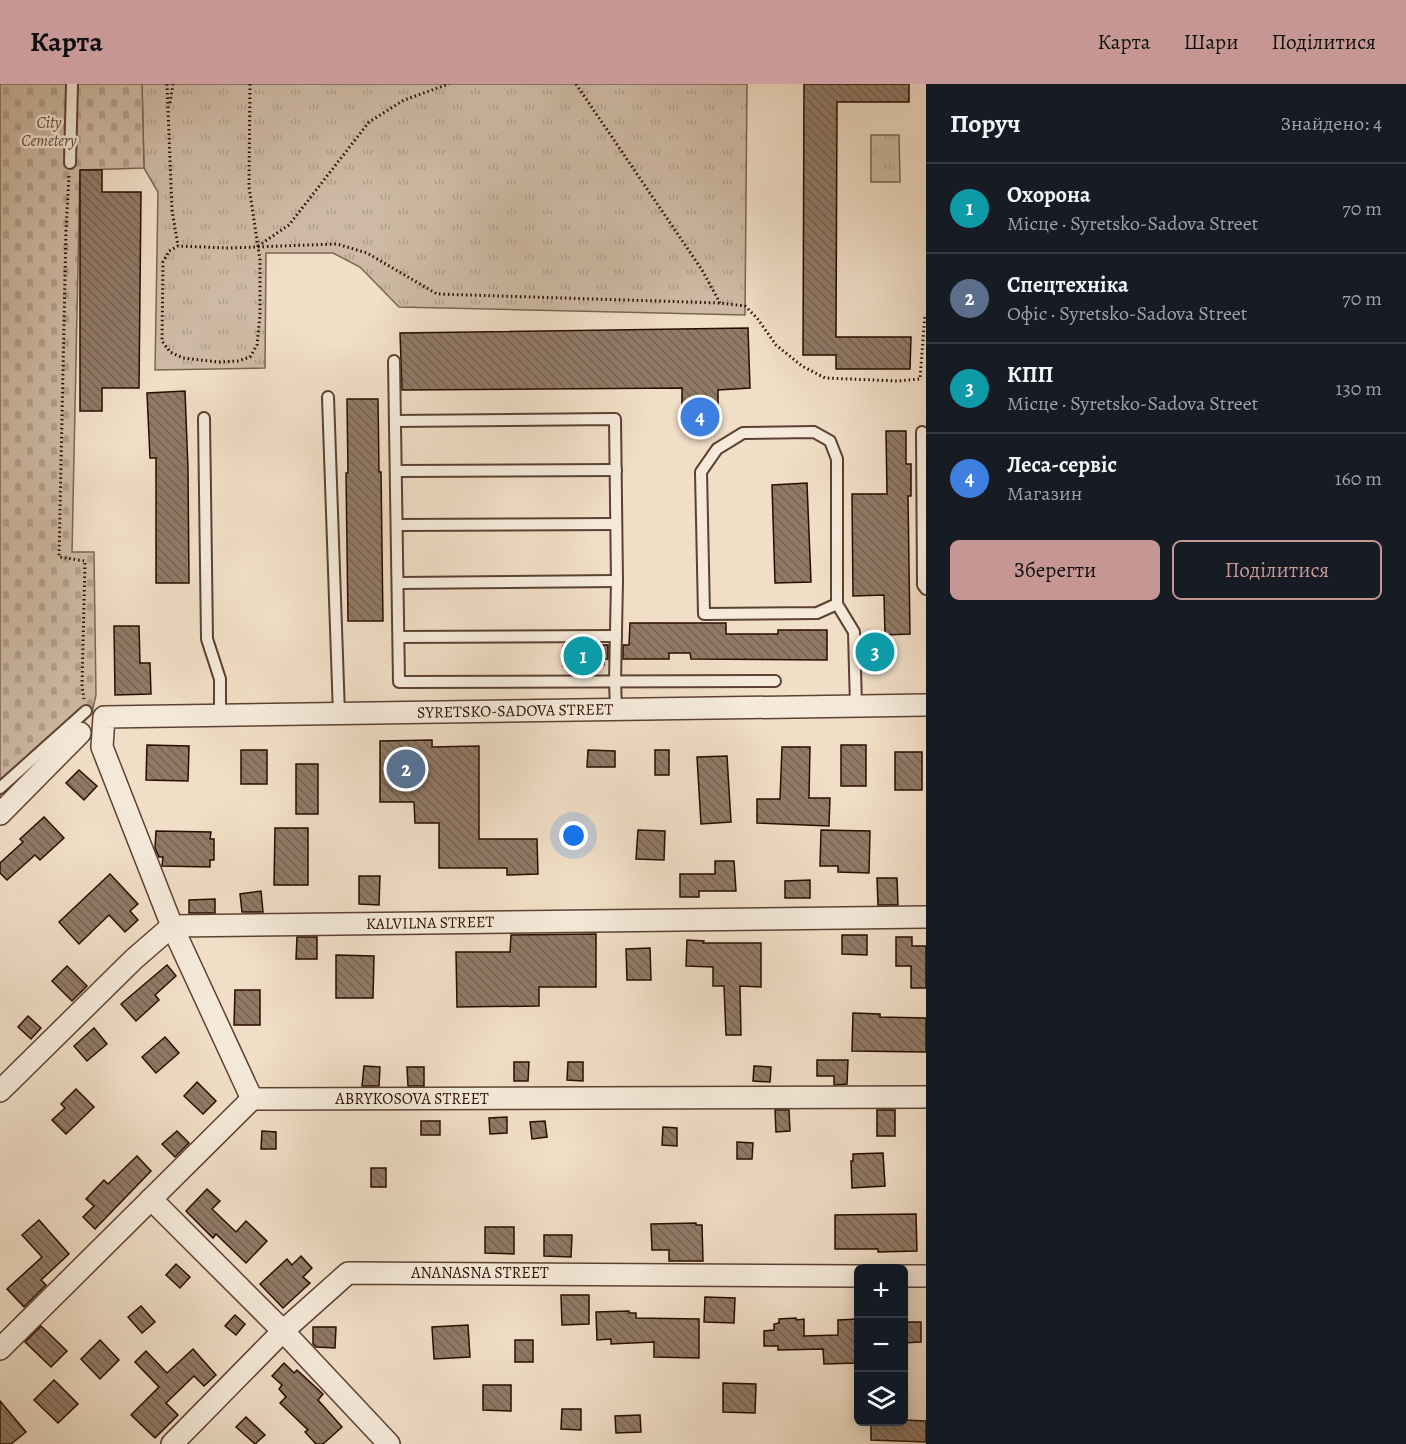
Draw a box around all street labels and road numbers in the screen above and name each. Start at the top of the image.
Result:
street label: SYRETSKO-SADOVA STREET [417,698,614,724]
street label: KALVILNA STREET [366,911,495,935]
street label: ABRYKOSOVA STREET [334,1088,489,1110]
street label: ANANASNA STREET [410,1262,549,1284]

